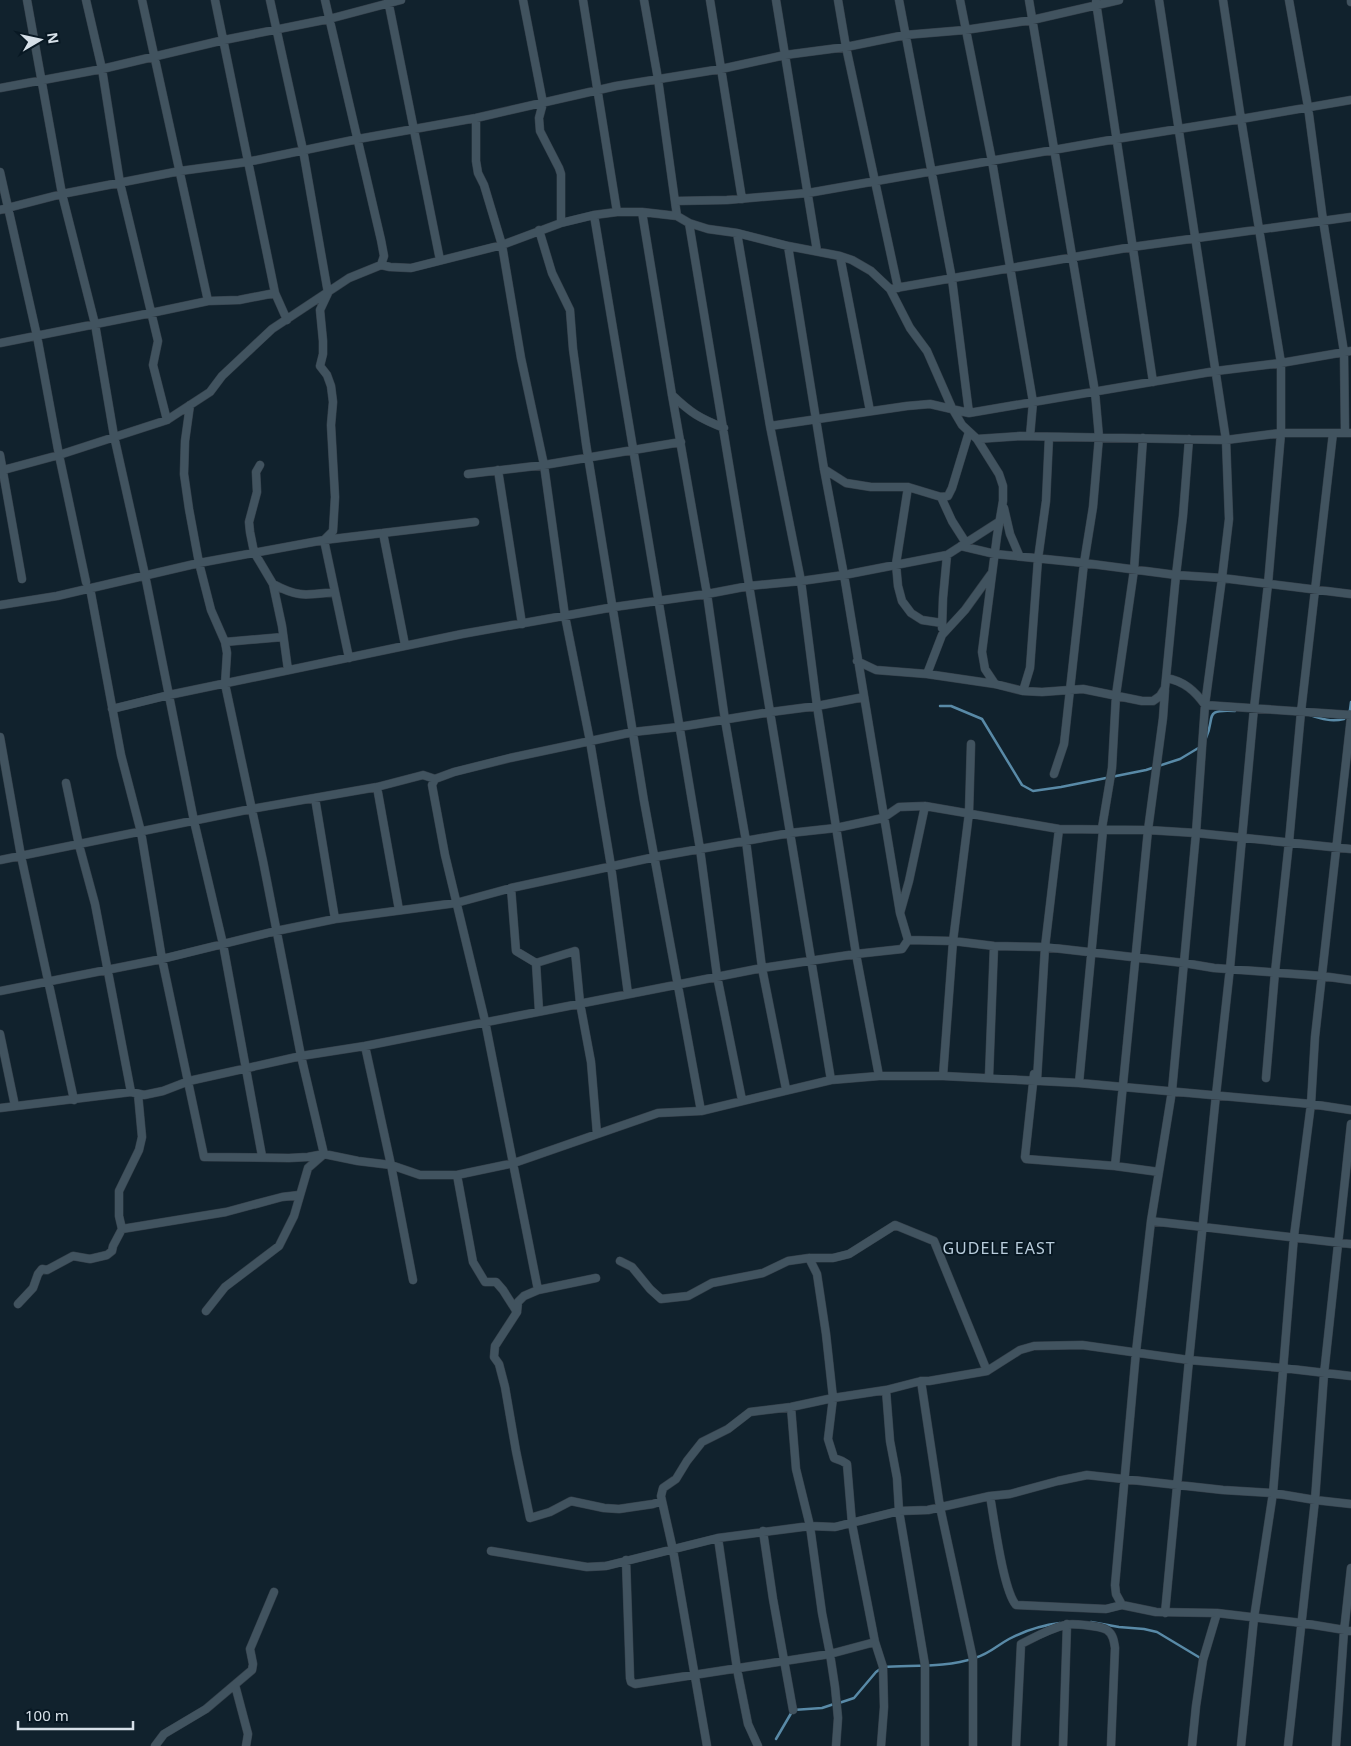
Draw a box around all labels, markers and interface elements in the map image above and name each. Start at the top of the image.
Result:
north arrow [15,15,65,65]
text: N [43,31,64,45]
district label: GUDELE EAST [942,1237,1056,1259]
scale bar [18,1698,132,1730]
text: 100 m [25,1705,69,1725]

